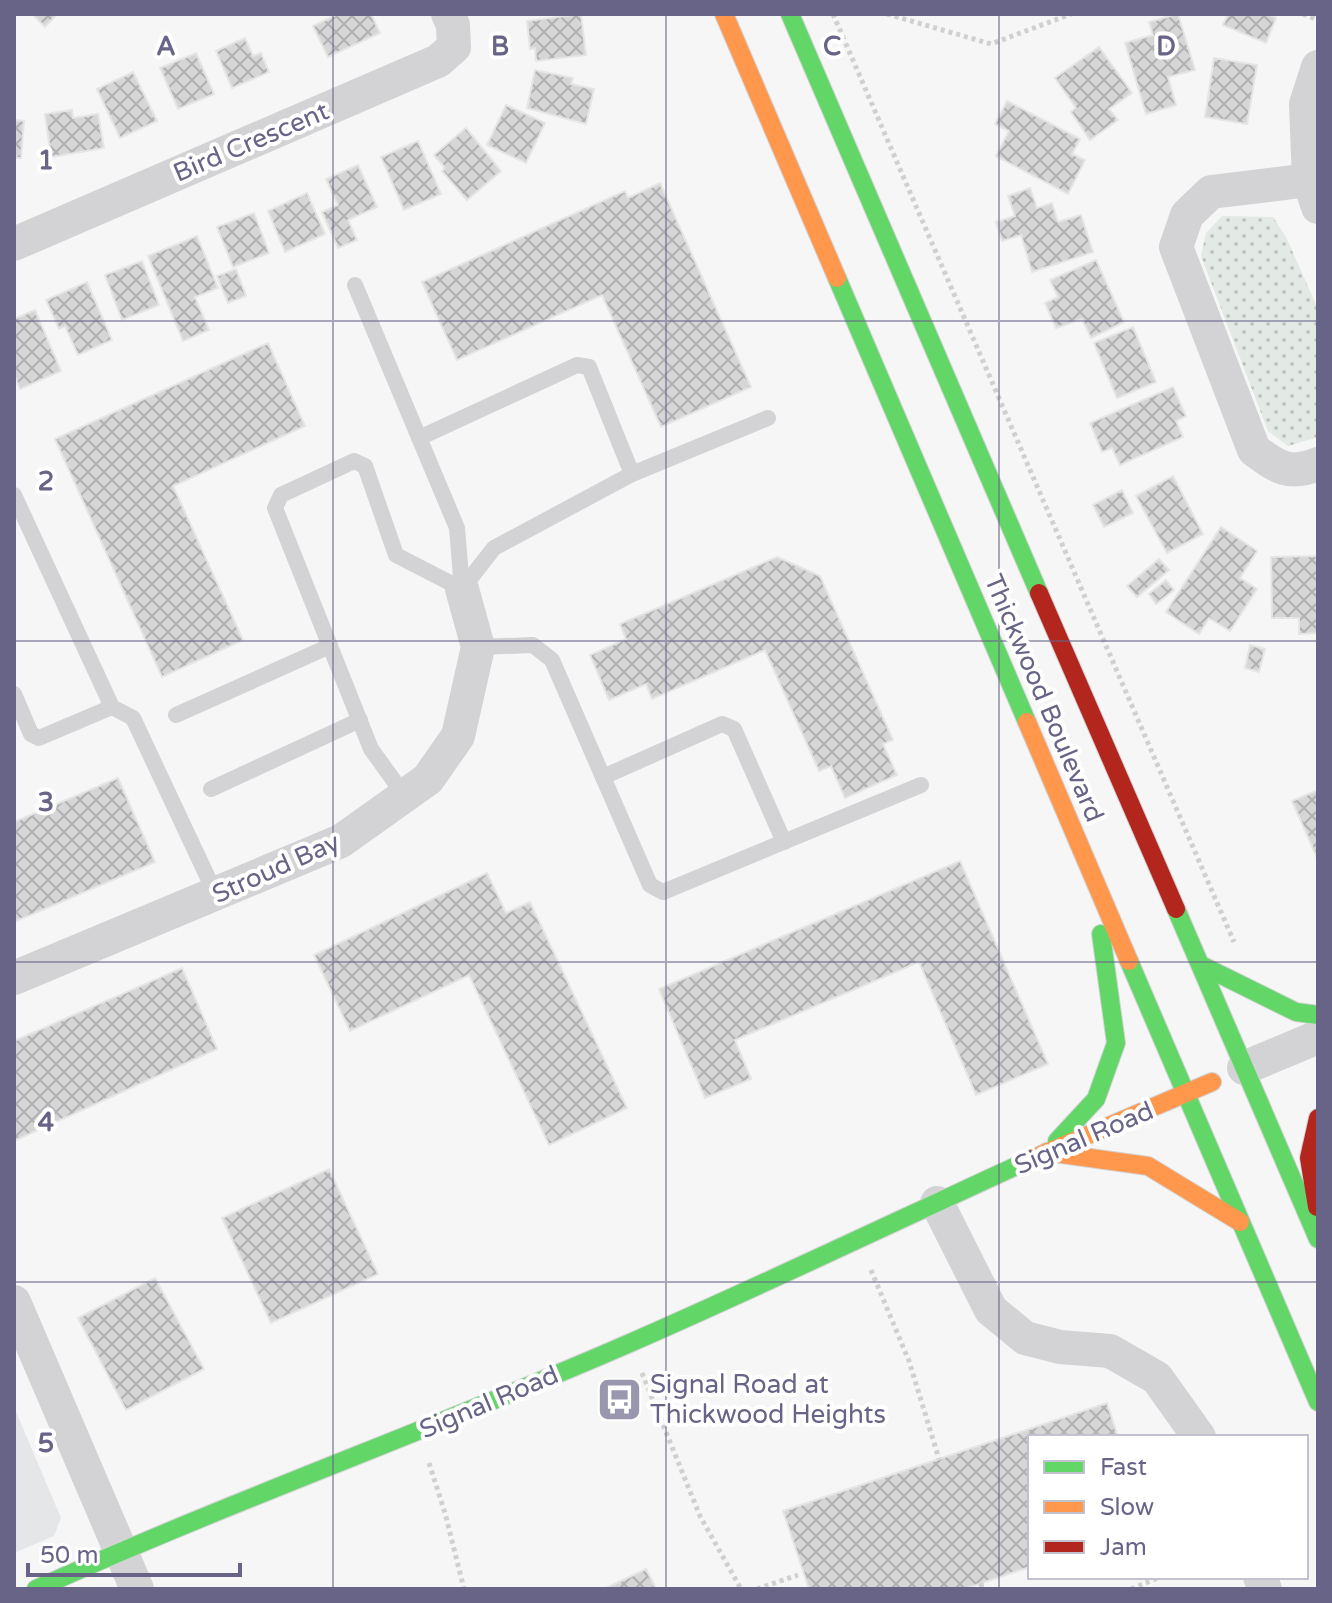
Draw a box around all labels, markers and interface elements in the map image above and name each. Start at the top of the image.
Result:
text: A [156,31,176,62]
text: B [491,31,509,62]
text: C [823,31,841,62]
text: D [1156,31,1176,62]
street label: Bird Crescent [169,95,333,189]
text: 1 [38,145,54,176]
text: 2 [38,466,54,497]
street label: Thickwood Boulevard [978,570,1110,826]
text: 3 [38,787,54,818]
street label: Stroud Bay [208,826,345,910]
street label: Signal Road [1010,1095,1158,1181]
text: 4 [38,1107,54,1138]
street label: Signal Road [415,1359,563,1445]
place label: Signal Road at Thickwood Heights [650,1369,886,1430]
bus stop icon: Signal Road at Thickwood Heights [595,1375,643,1423]
text: 5 [38,1428,54,1459]
legend [1028,1435,1308,1579]
text: Fast [1100,1453,1147,1482]
text: Slow [1100,1493,1154,1522]
scale bar [28,1527,240,1577]
text: Jam [1100,1533,1147,1562]
text: 50 m [40,1541,98,1570]

